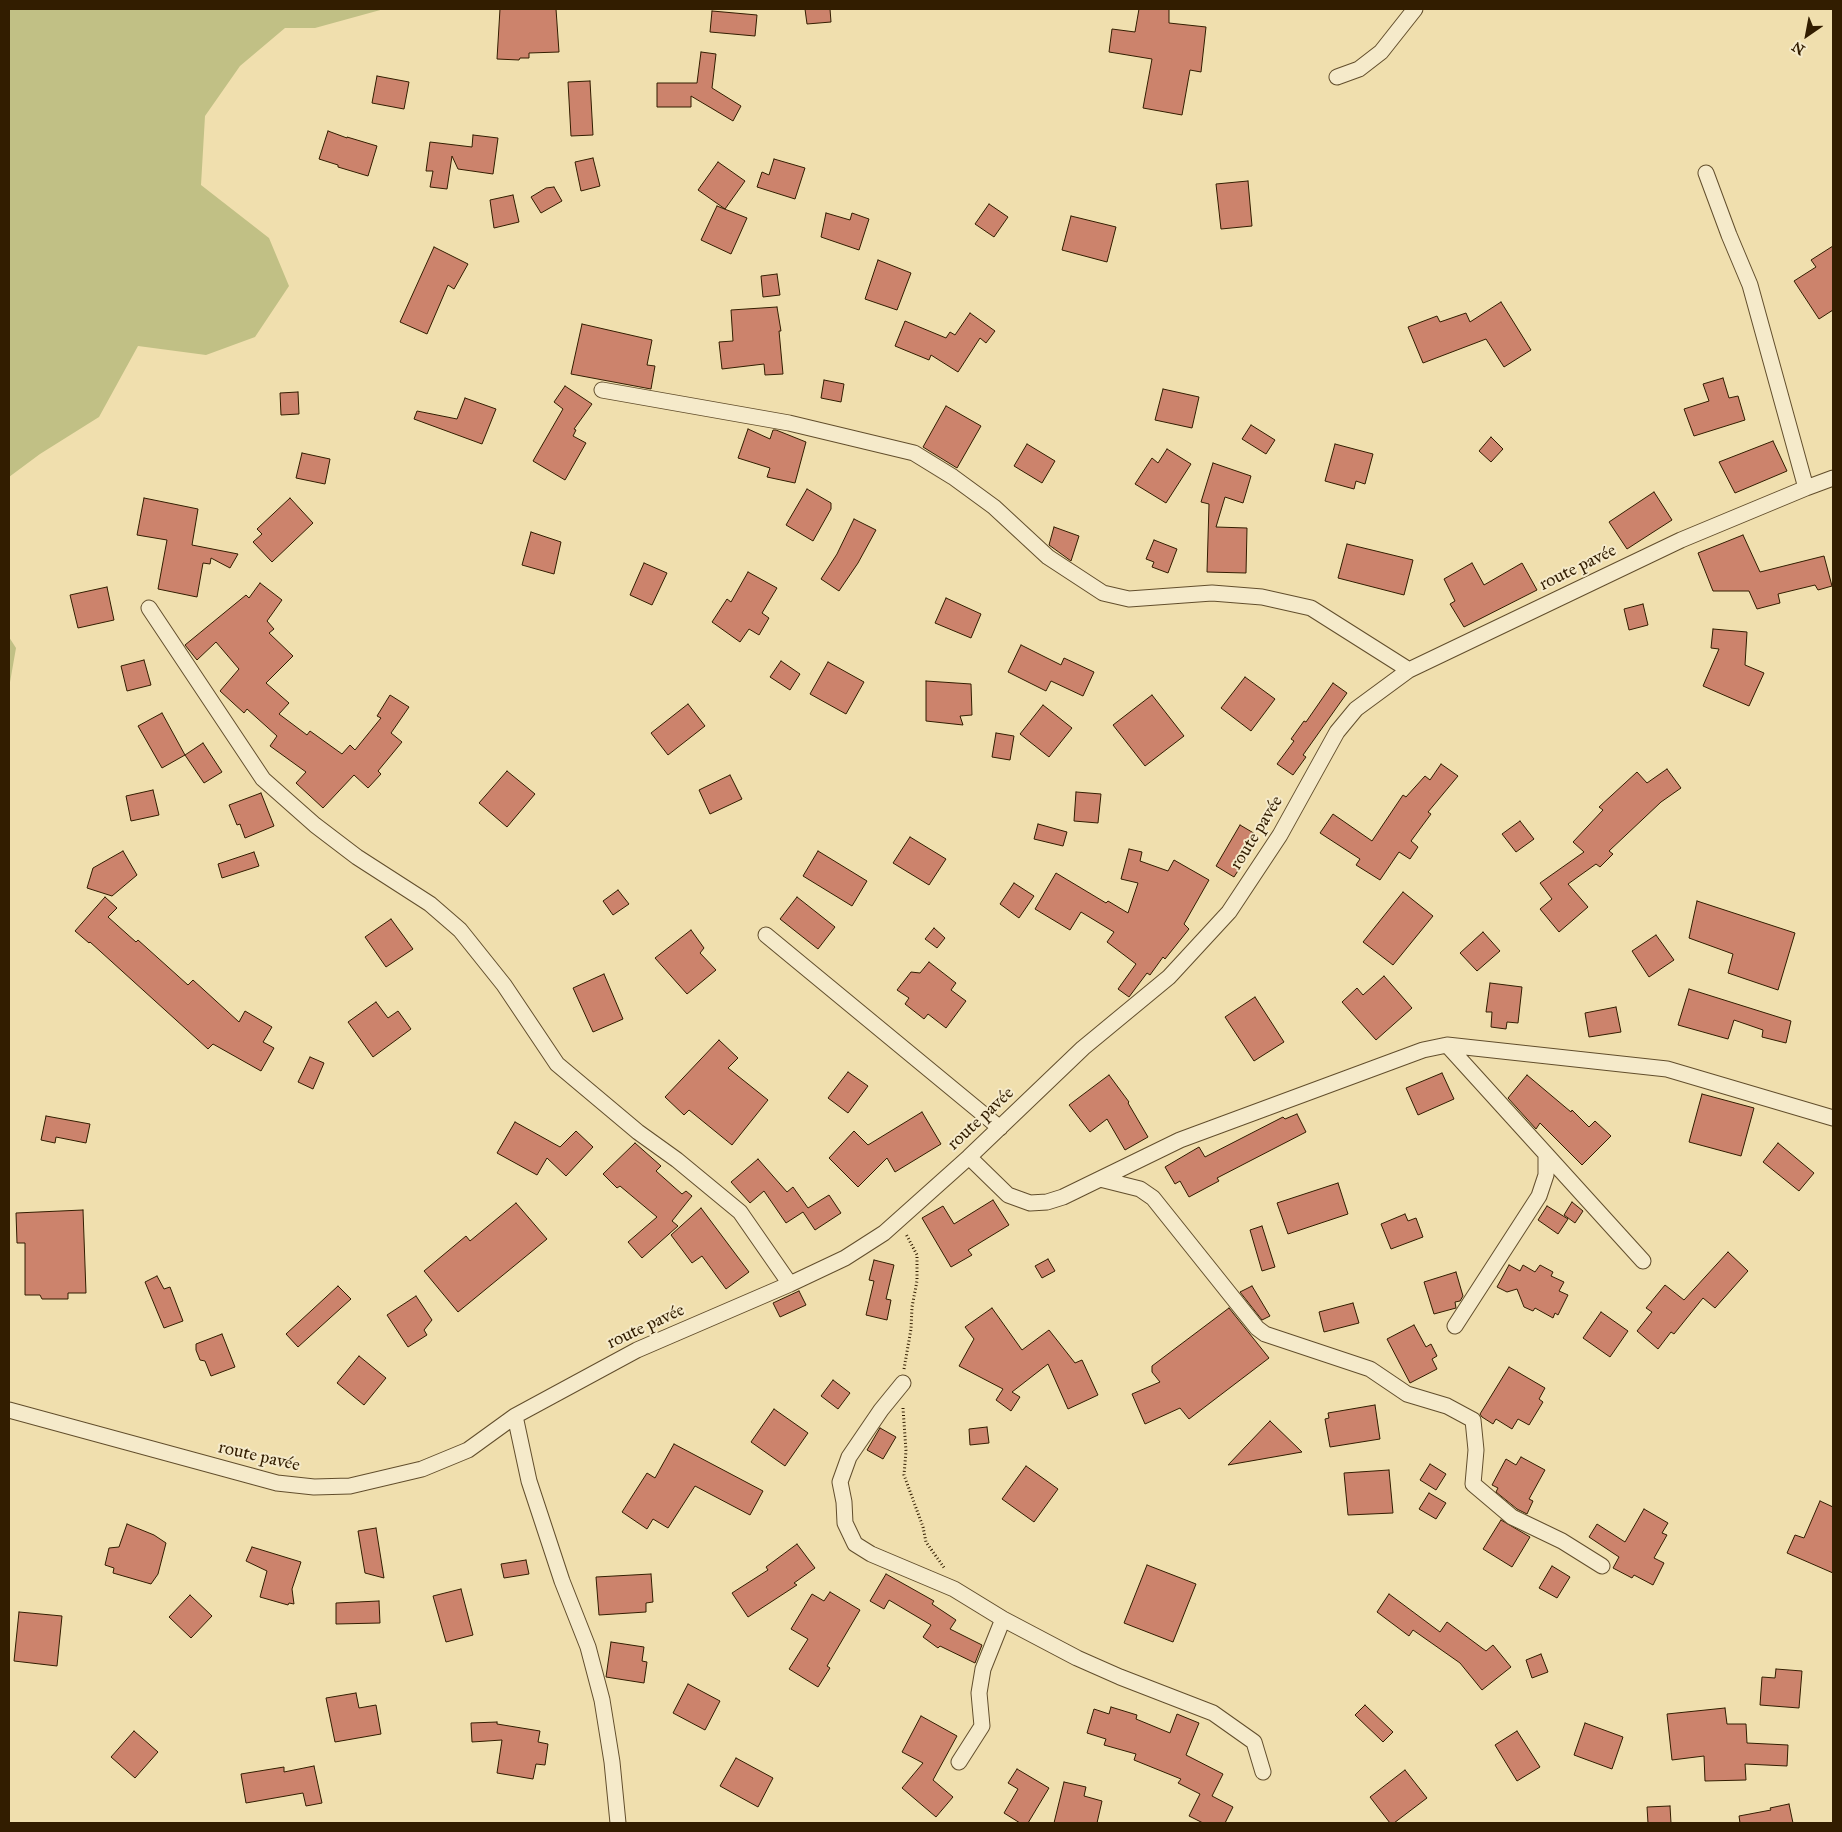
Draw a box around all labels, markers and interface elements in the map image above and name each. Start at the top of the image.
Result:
north arrow [1782,10,1832,60]
text: N [1789,38,1808,58]
street label: route pavée [1536,540,1620,596]
street label: route pavée [1226,792,1288,874]
street label: route pavée [943,1083,1019,1155]
street label: route pavée [604,1300,688,1354]
street label: route pavée [216,1437,302,1477]

